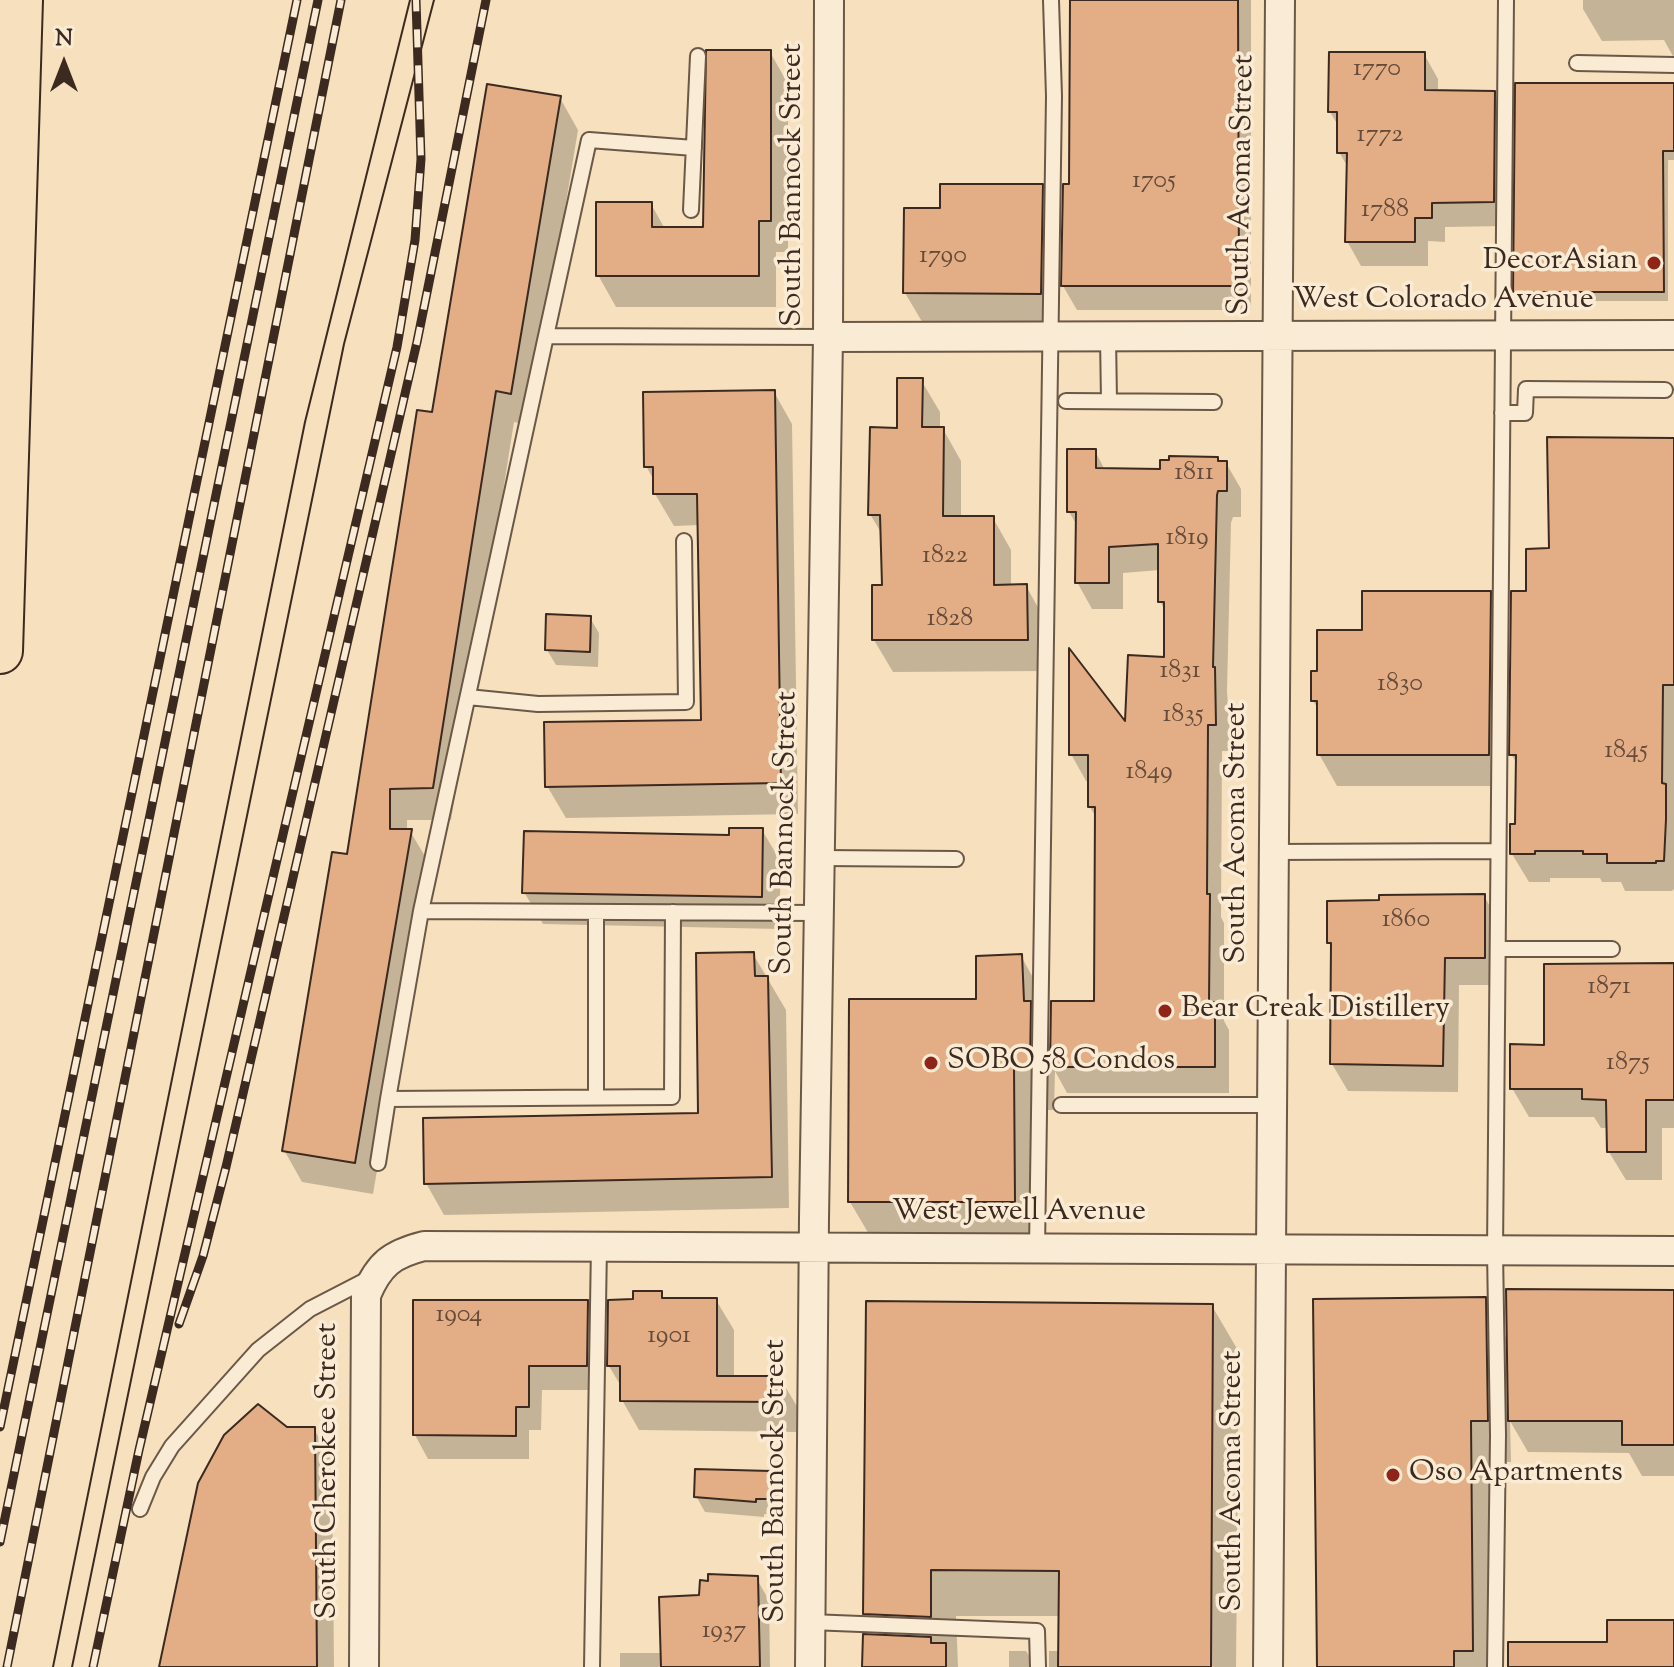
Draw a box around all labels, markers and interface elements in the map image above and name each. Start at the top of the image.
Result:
north arrow [24,24,104,104]
text: N [55,24,73,56]
street label: South Bannock Street [777,43,813,327]
street label: South Acoma Street [1224,54,1264,316]
house number: 1770 [1353,55,1401,87]
house number: 1772 [1357,121,1403,153]
house number: 1705 [1132,167,1176,199]
house number: 1788 [1361,196,1409,228]
house number: 1790 [919,242,967,274]
place label: DecorAsian [1483,245,1638,281]
marker: DecorAsian [1645,254,1663,272]
street label: West Colorado Avenue [1292,284,1594,320]
house number: 1811 [1174,459,1214,491]
house number: 1819 [1165,524,1209,556]
house number: 1822 [922,542,968,574]
house number: 1828 [927,605,973,637]
house number: 1831 [1159,657,1201,689]
house number: 1830 [1377,670,1423,702]
street label: South Bannock Street [767,691,807,975]
house number: 1835 [1162,701,1204,733]
street label: South Acoma Street [1221,702,1257,964]
house number: 1845 [1604,737,1648,769]
house number: 1849 [1125,758,1173,790]
house number: 1860 [1382,906,1430,938]
house number: 1871 [1587,973,1631,1005]
place label: Bear Creak Distillery [1181,993,1450,1029]
marker: Bear Creak Distillery [1156,1002,1174,1020]
place label: SOBO 58 Condos [947,1045,1175,1081]
house number: 1875 [1606,1049,1650,1081]
marker: SOBO 58 Condos [922,1054,940,1072]
street label: West Jewell Avenue [892,1196,1146,1232]
house number: 1904 [436,1301,482,1333]
house number: 1901 [647,1322,691,1354]
street label: South Cherokee Street [312,1323,348,1619]
street label: South Bannock Street [760,1339,796,1623]
street label: South Acoma Street [1217,1350,1253,1612]
place label: Oso Apartments [1409,1457,1623,1493]
marker: Oso Apartments [1384,1466,1402,1484]
house number: 1937 [702,1617,746,1649]

